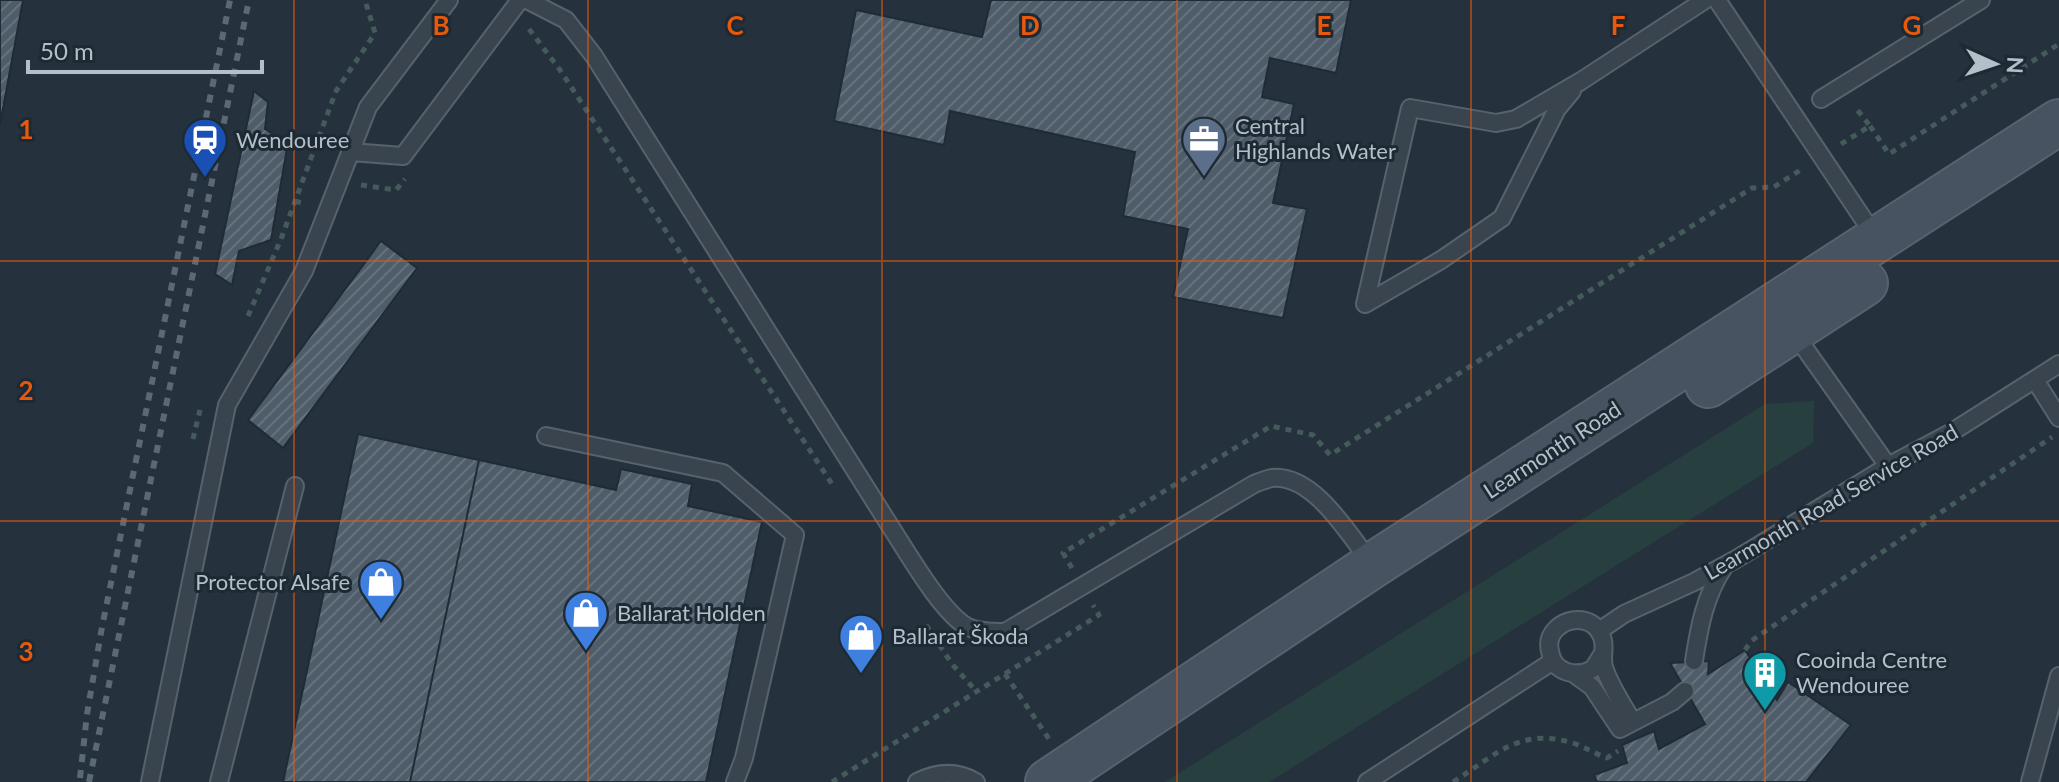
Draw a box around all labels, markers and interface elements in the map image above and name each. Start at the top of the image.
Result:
text: B [432,9,450,41]
text: C [726,9,744,41]
text: D [1020,9,1040,41]
text: E [1317,9,1331,41]
text: F [1611,9,1625,41]
text: G [1903,9,1921,41]
scale bar [28,24,262,74]
north arrow [1955,24,2035,104]
text: 50 m [40,36,94,65]
text: N [2002,56,2029,74]
place label: Central Highlands Water [1235,112,1396,164]
text: 1 [18,113,34,145]
office icon: Central Highlands Water [1180,115,1228,178]
station icon: Wendouree [181,116,229,179]
place label: Wendouree [236,126,349,153]
text: 2 [18,374,34,406]
street label: Learmonth Road [1478,395,1625,504]
street label: Learmonth Road Service Road [1699,418,1962,585]
shop icon: Protector Alsafe [357,558,405,621]
place label: Protector Alsafe [195,568,350,595]
shop icon: Ballarat Holden [562,589,610,652]
place label: Ballarat Holden [617,599,766,626]
shop icon: Ballarat Škoda [837,612,885,675]
place label: Ballarat Škoda [892,622,1028,649]
text: 3 [18,635,34,667]
place label: Cooinda Centre Wendouree [1796,646,1947,698]
building icon: Cooinda Centre Wendouree [1741,649,1789,712]

